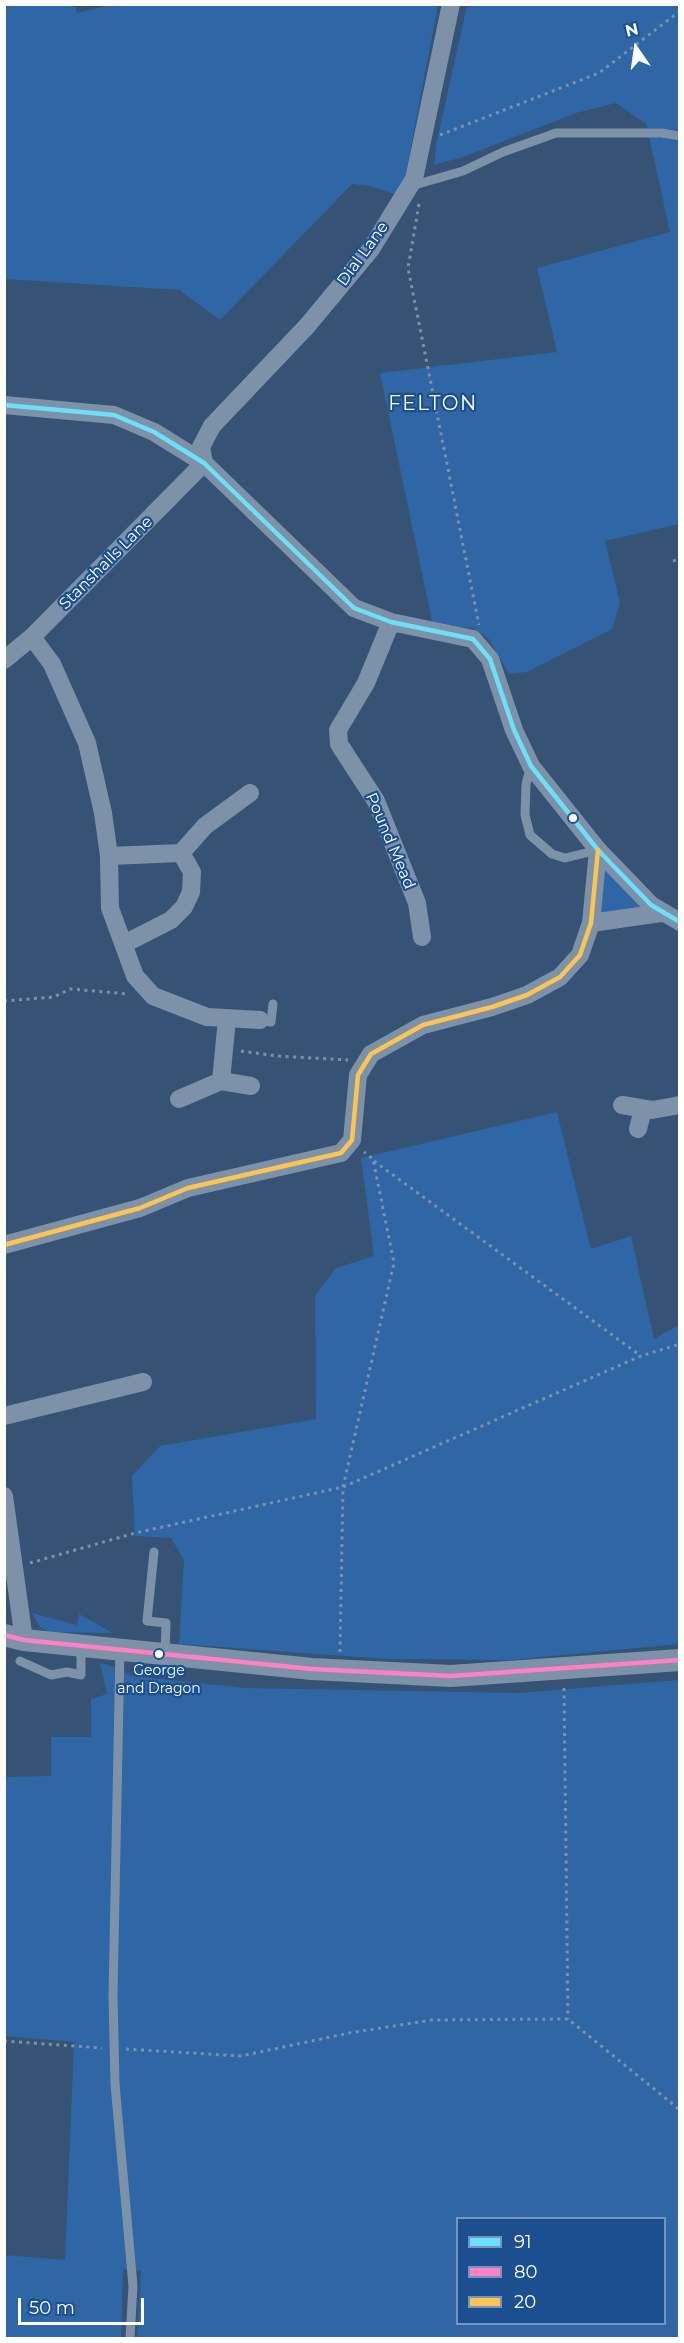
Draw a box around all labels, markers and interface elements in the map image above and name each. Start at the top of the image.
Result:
north arrow [606,18,666,78]
text: N [623,19,640,41]
street label: Dial Lane [333,218,393,290]
district label: FELTON [388,392,478,416]
street label: Stanshalls Lane [55,512,157,614]
street label: Pound Mead [361,790,419,892]
unlabelled marker [567,812,579,824]
marker: George and Dragon [153,1648,165,1660]
place label: George and Dragon [117,1663,201,1696]
legend [456,2217,666,2325]
text: 91 [514,2231,531,2253]
text: 80 [514,2261,537,2283]
scale bar [21,2286,147,2324]
text: 20 [514,2291,536,2313]
text: 50 m [29,2297,75,2319]

